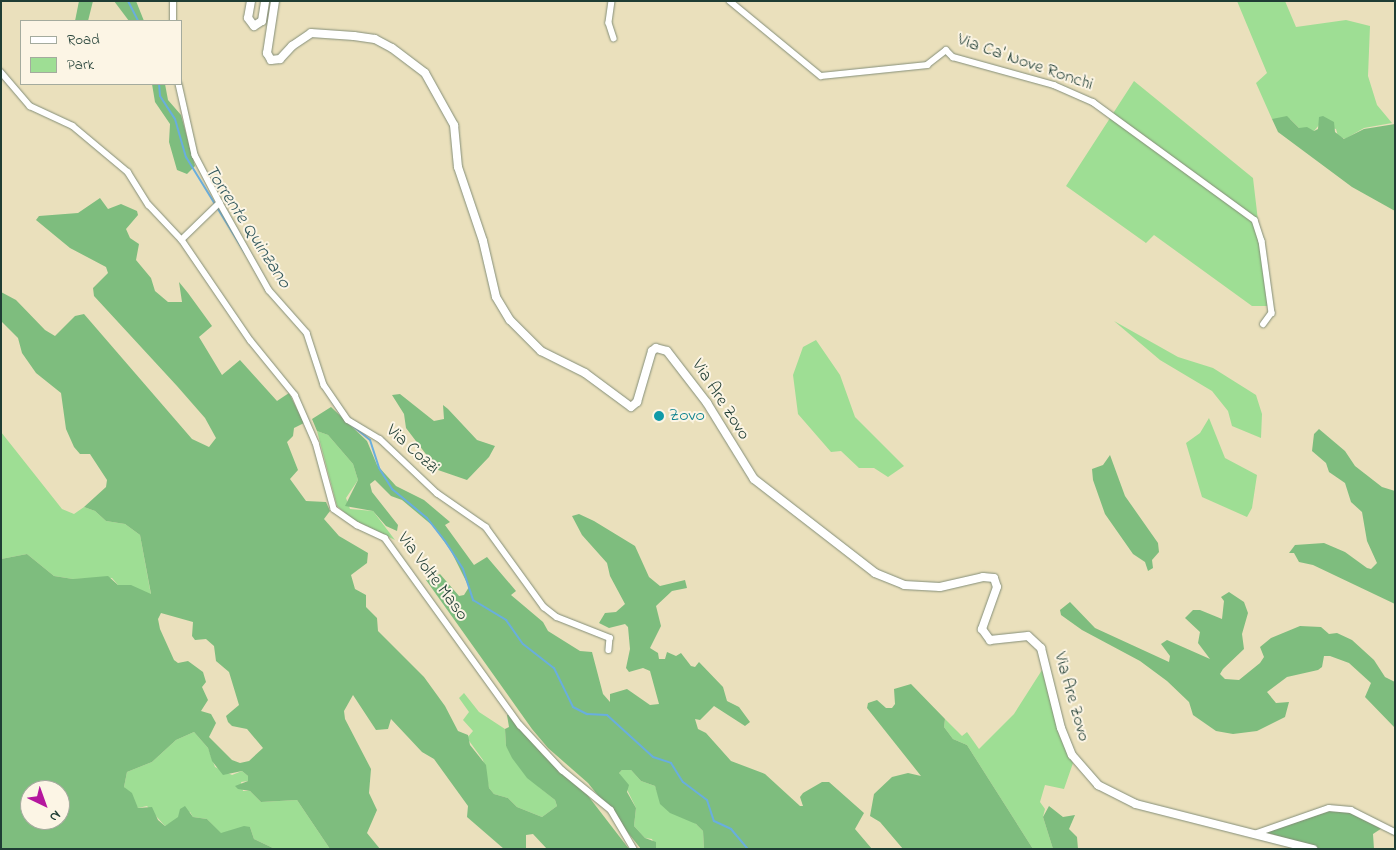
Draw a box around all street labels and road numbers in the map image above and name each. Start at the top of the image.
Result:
street label: Via Ca' Nove Ronchi [954,30,1096,96]
street label: Via Are Zovo [686,356,754,444]
street label: Via Cozzi [381,420,443,480]
street label: Via Volte Maso [392,529,472,625]
street label: Via Are Zovo [1048,650,1094,744]

